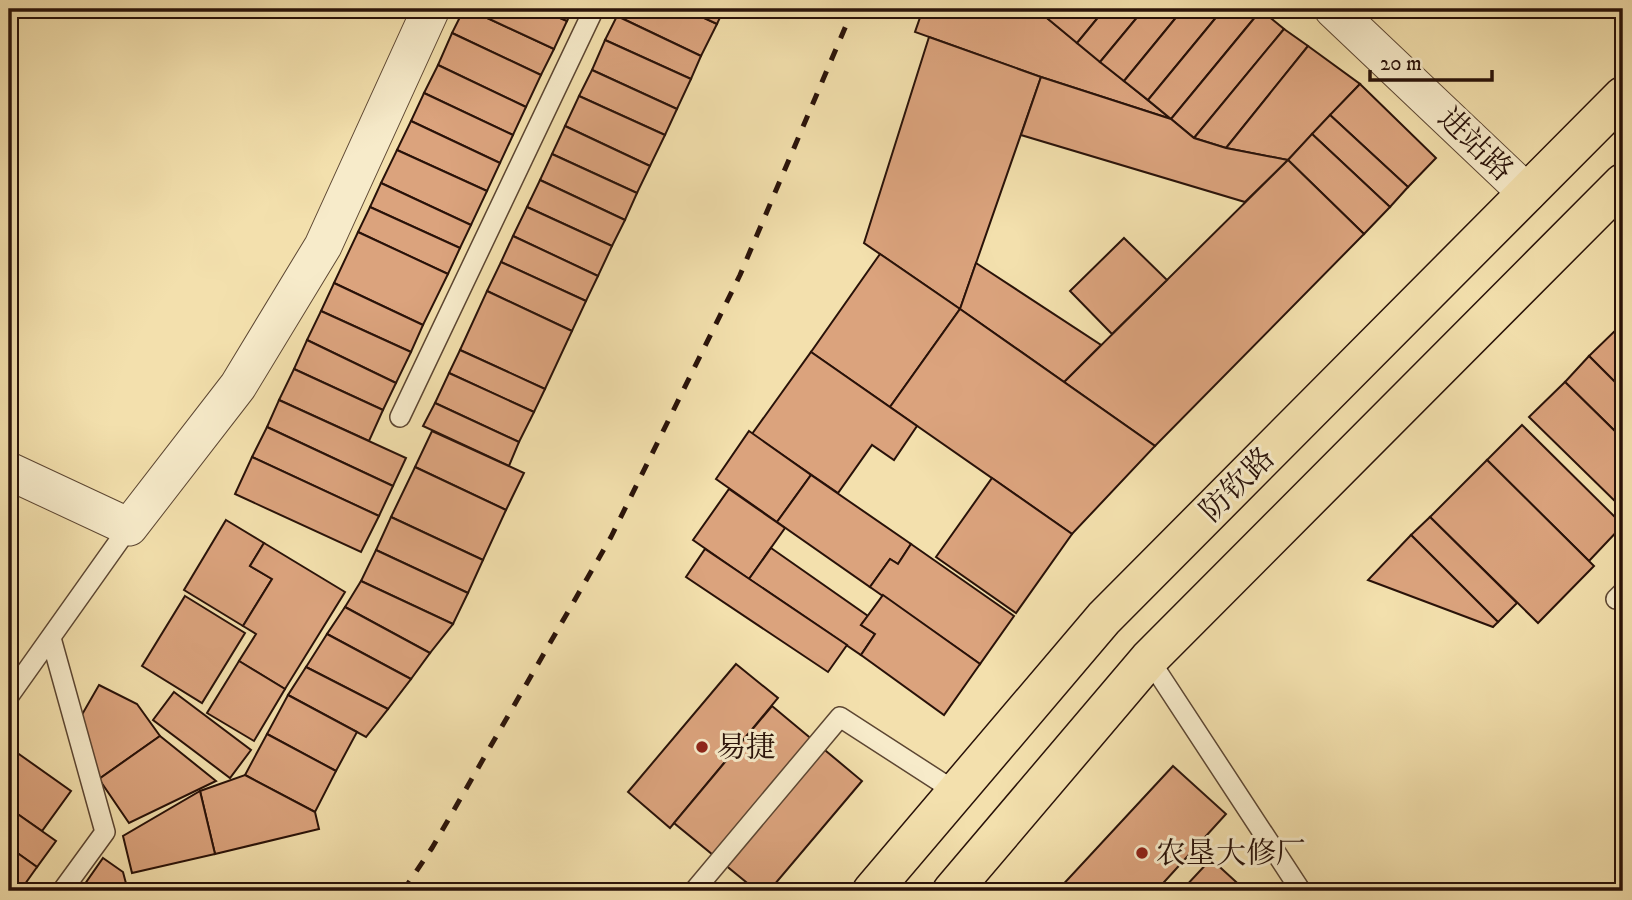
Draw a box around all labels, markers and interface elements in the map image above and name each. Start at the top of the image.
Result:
scale bar [1370,38,1492,82]
text: 20 m [1380,51,1422,77]
street label: 进站路 [1430,101,1520,190]
street label: 防钦路 [1193,440,1283,530]
place label: 易捷 [716,730,776,767]
marker: 易捷 [694,739,710,755]
place label: 农垦大修厂 [1156,836,1306,873]
marker: 农垦大修厂 [1134,845,1150,861]

